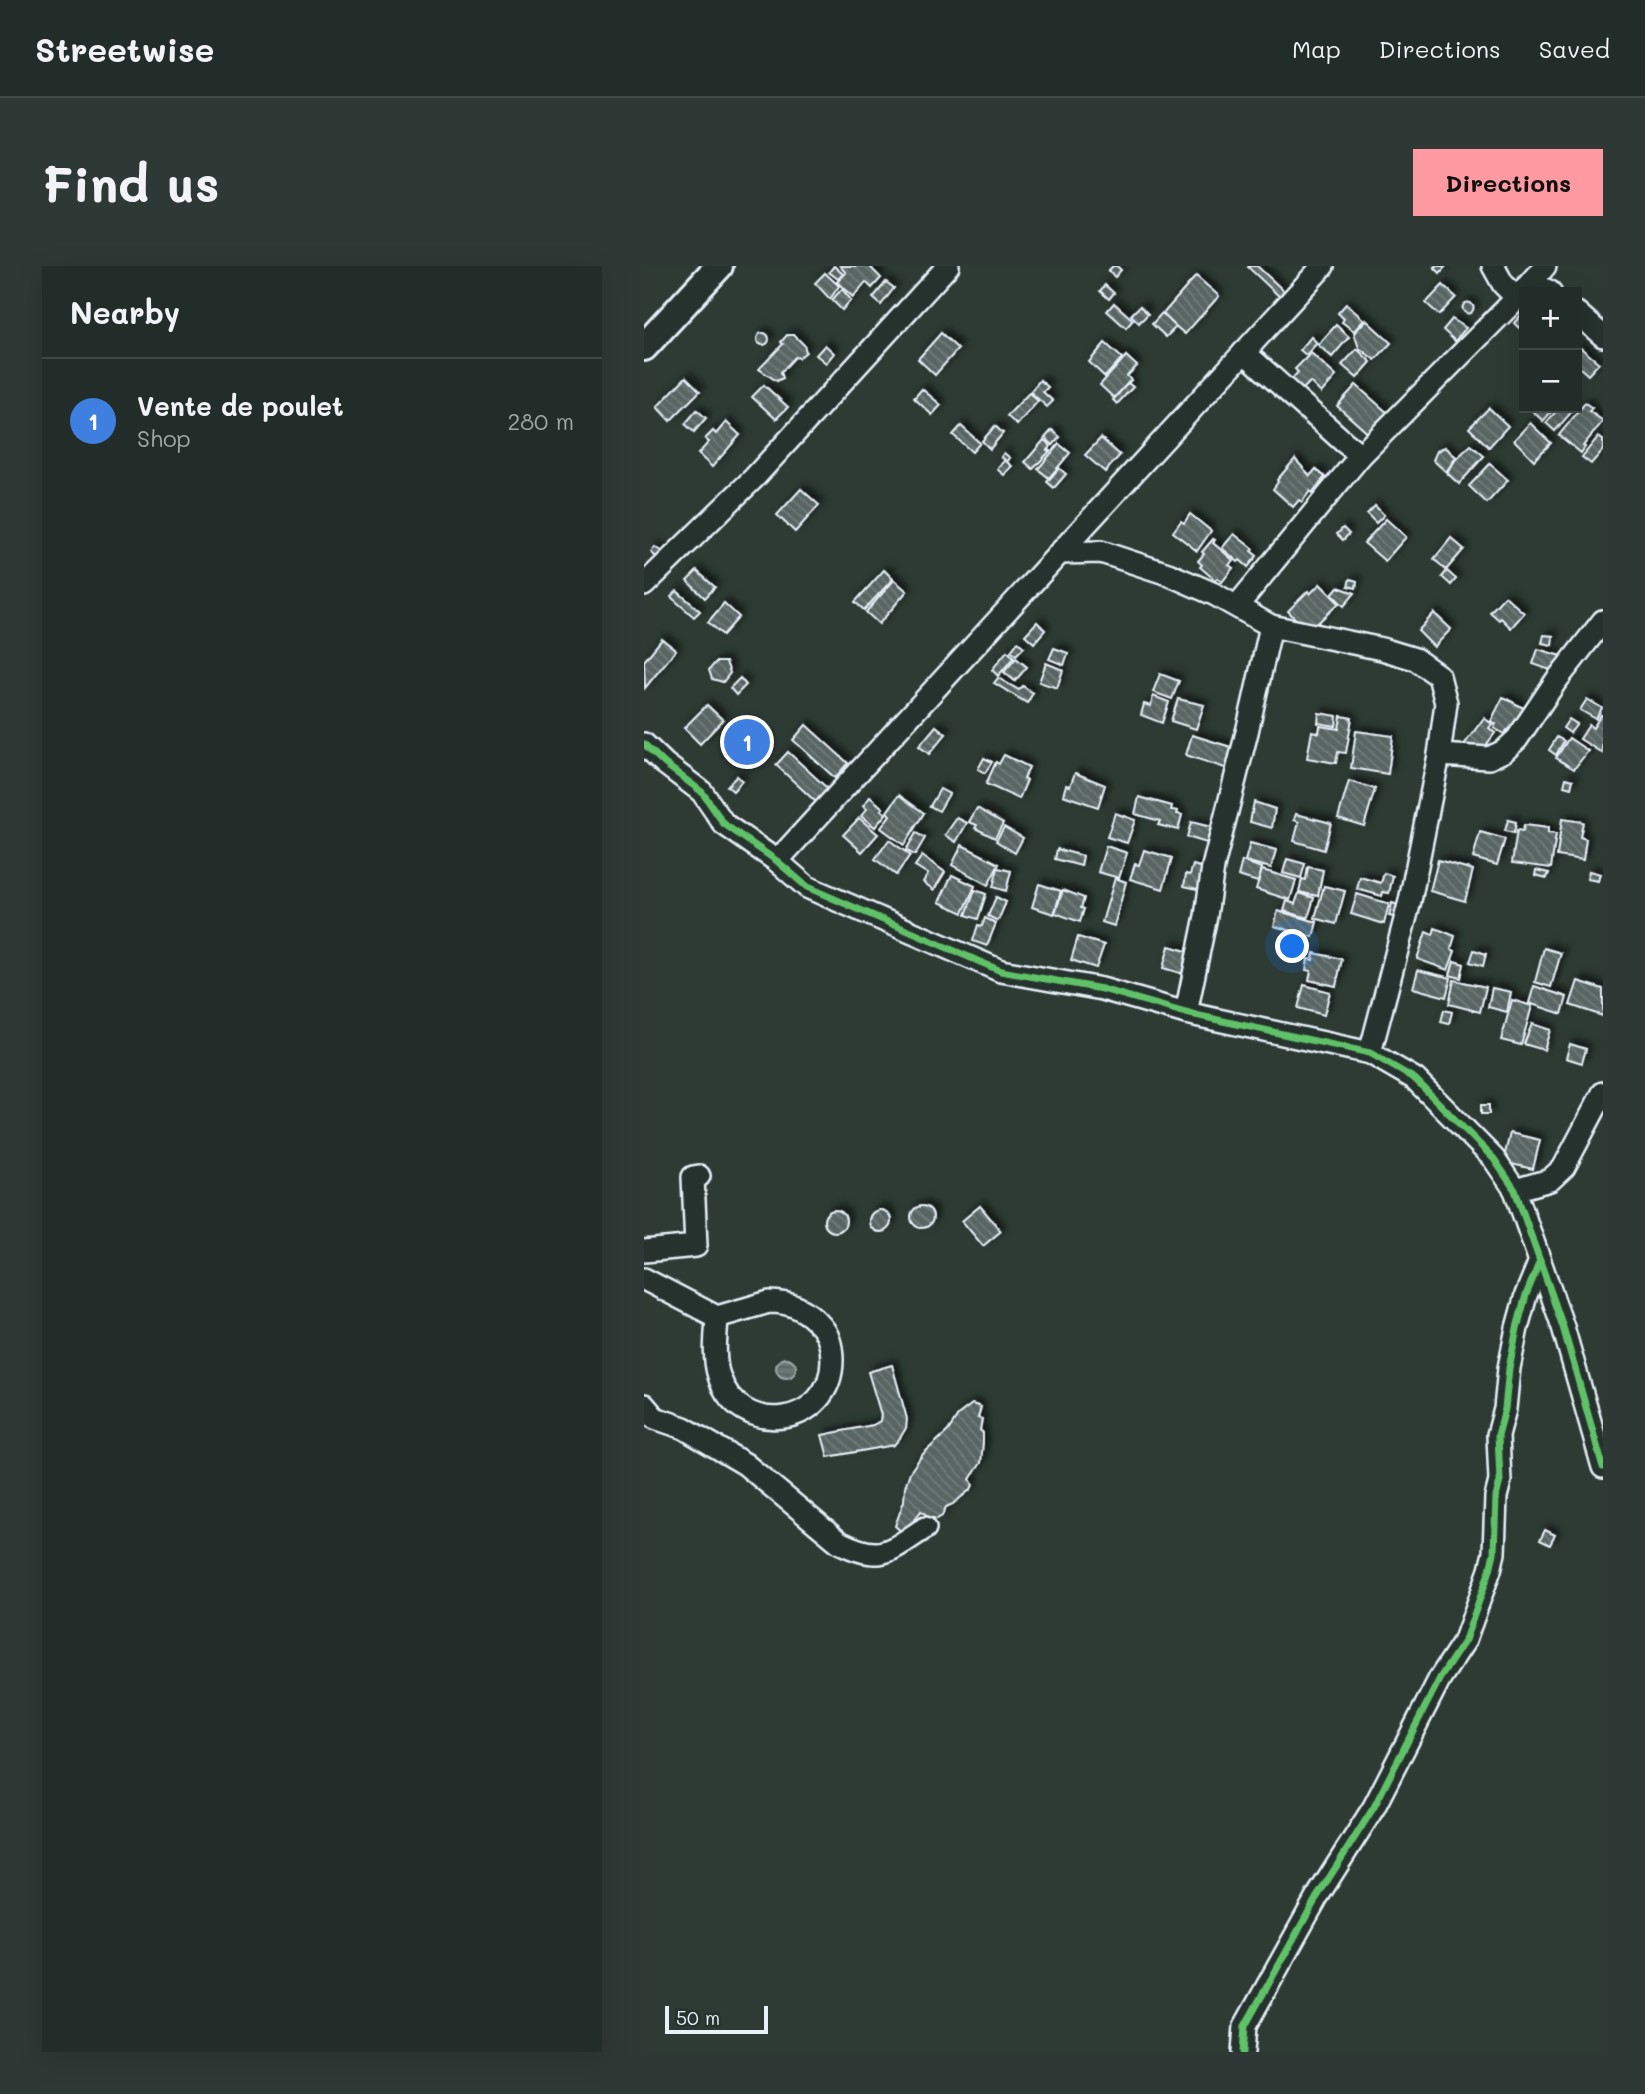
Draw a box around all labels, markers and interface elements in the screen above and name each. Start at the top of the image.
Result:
text: Streetwise [35,27,214,70]
text: Map [1292,33,1341,64]
text: Directions [1379,33,1501,64]
text: Saved [1539,33,1610,64]
button: Directions [1413,149,1603,216]
text: Find us [42,151,220,214]
map controls [1519,287,1582,413]
button: + [1519,287,1582,350]
text: Nearby [70,292,180,332]
button: − [1519,350,1582,413]
text: Vente de poulet [137,389,343,423]
text: 1 [88,406,98,436]
text: 280 m [507,406,574,436]
text: Shop [137,423,191,453]
pin: 1 [724,716,770,768]
your location [1275,929,1309,963]
scale bar [665,2003,768,2035]
text: 50 m [676,2005,720,2030]

